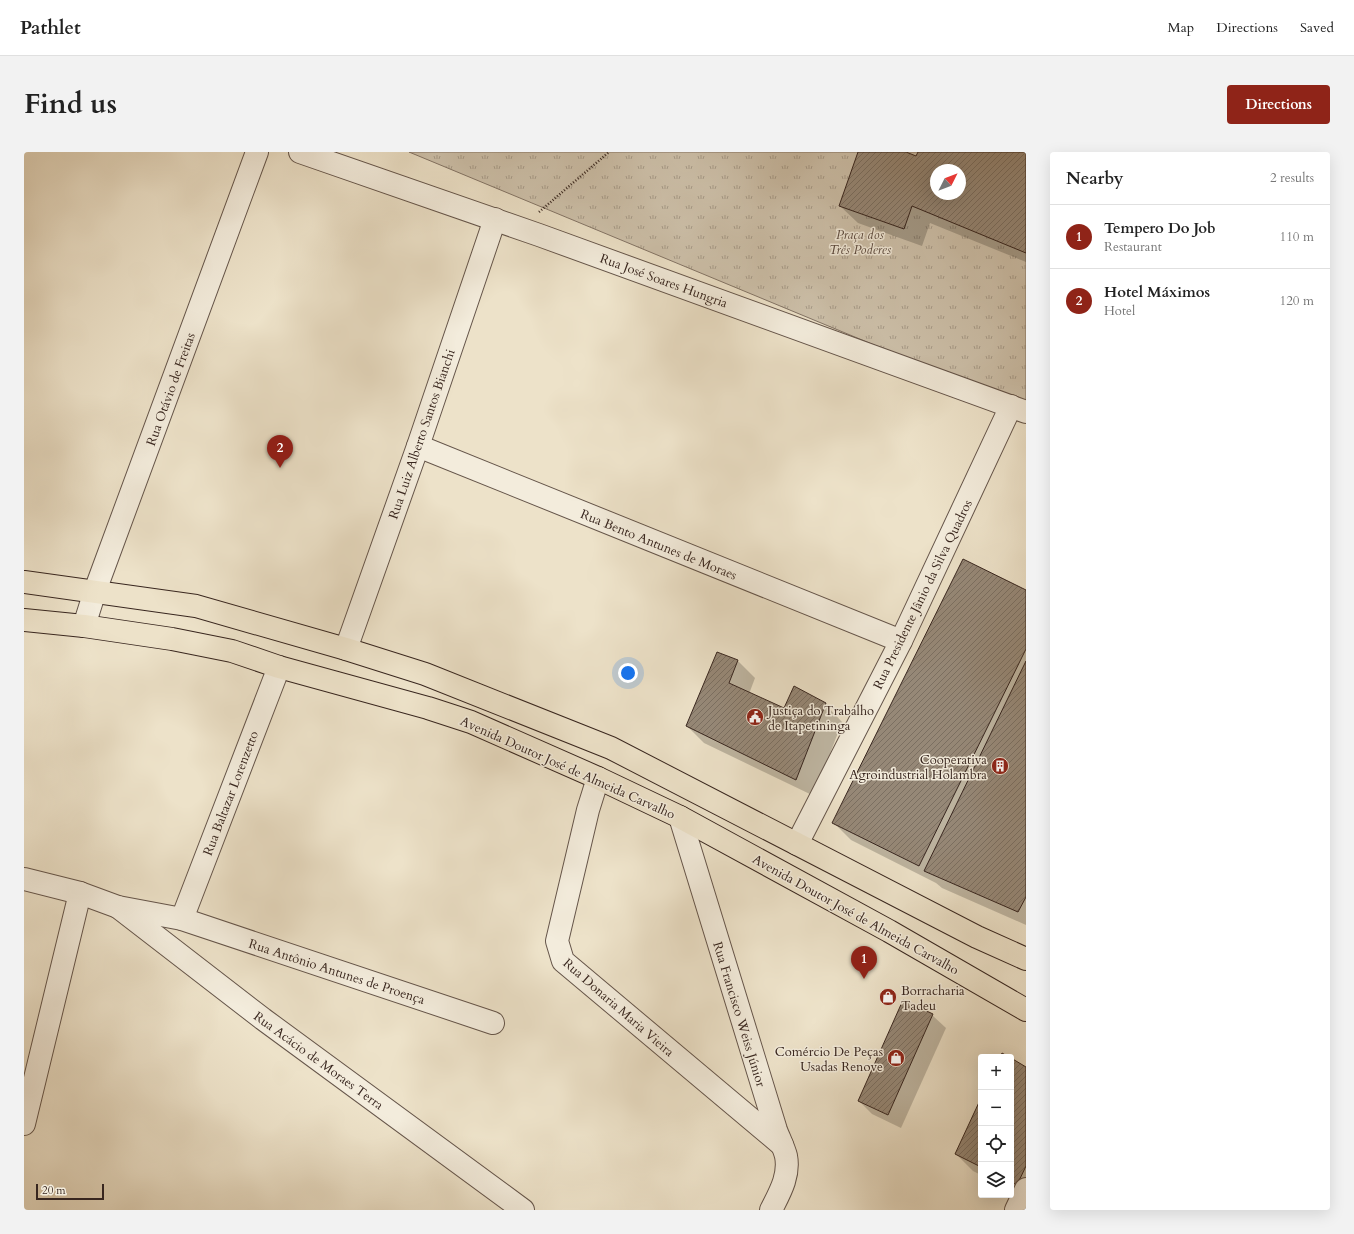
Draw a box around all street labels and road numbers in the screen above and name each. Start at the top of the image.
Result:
street label: Rua José Soares Hungria [597,249,730,313]
street label: Rua Otávio de Freitas [142,330,200,448]
street label: Rua Luiz Alberto Santos Bianchi [384,347,460,522]
street label: Rua Presidente Jânio da Silva Quadros [869,497,977,692]
street label: Rua Bento Antunes de Moraes [578,505,740,585]
street label: Avenida Doutor José de Almeida Carvalho [457,712,678,824]
street label: Rua Baltazar Lorenzetto [199,728,263,858]
street label: Avenida Doutor José de Almeida Carvalho [749,850,962,979]
street label: Rua Antônio Antunes de Proença [246,935,427,1009]
street label: Rua Francisco Weiss Júnior [708,939,770,1089]
street label: Rua Donaria Maria Vieira [559,954,678,1061]
street label: Rua Acácio de Moraes Terra [250,1008,387,1114]

